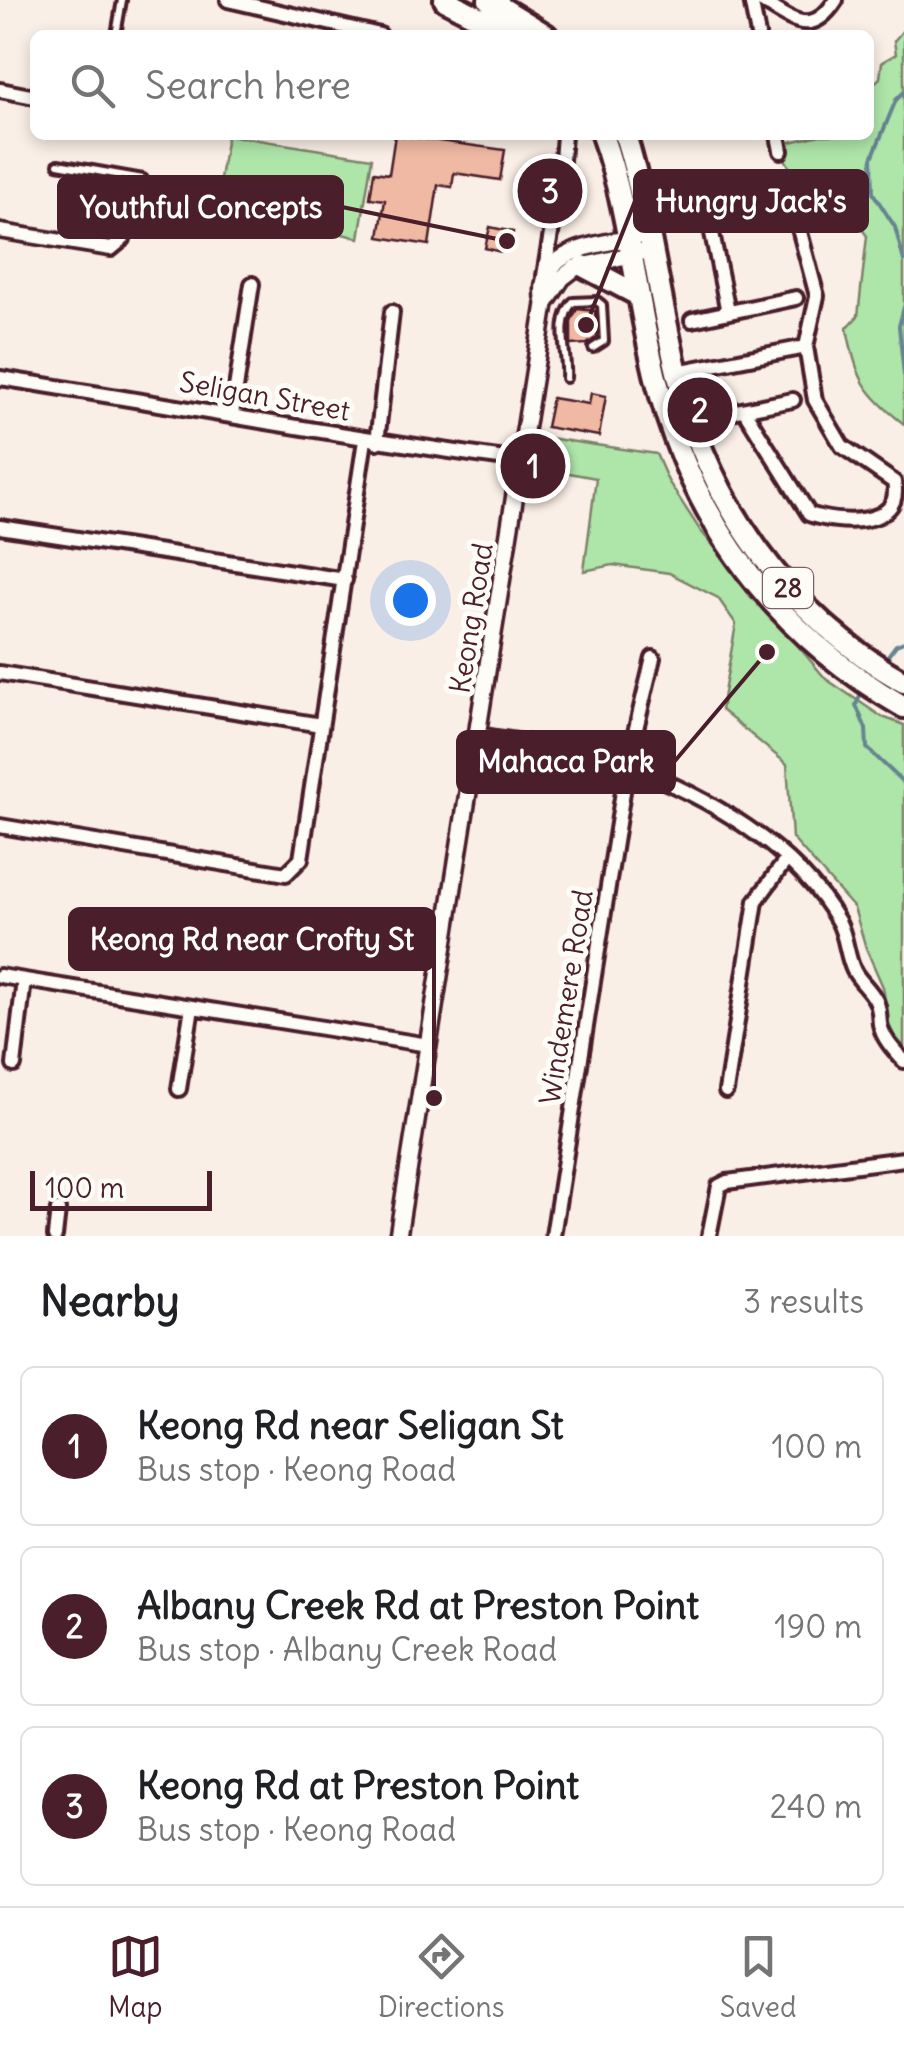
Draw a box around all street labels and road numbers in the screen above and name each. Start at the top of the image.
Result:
street label: Seligan Street [177,363,353,429]
street label: Keong Road [441,540,501,696]
road number: 28 [763,568,813,608]
street label: Windemere Road [531,887,601,1107]

